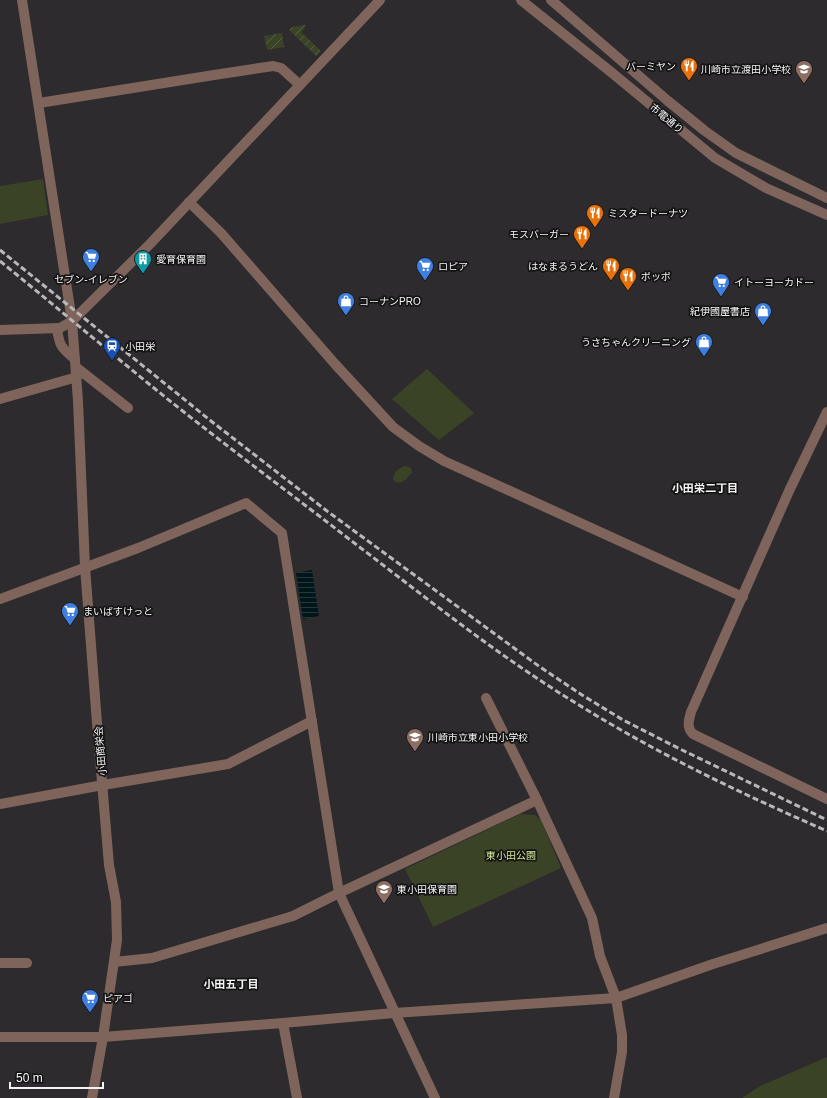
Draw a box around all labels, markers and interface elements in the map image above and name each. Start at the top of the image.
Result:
restaurant icon: バーミヤン [679,56,699,81]
school or university icon: 川崎市立渡田小学校 [794,59,814,84]
place label: バーミヤン [626,61,676,72]
place label: 川崎市立渡田小学校 [701,64,791,75]
street label: 市電通り [648,101,686,135]
restaurant icon: ミスタードーナツ [585,203,605,228]
place label: ミスタードーナツ [608,208,688,219]
restaurant icon: モスバーガー [572,224,592,249]
place label: モスバーガー [509,229,569,240]
supermarket icon: セブン-イレブン [81,247,101,272]
building icon: 愛育保育園 [133,249,153,274]
place label: 愛育保育園 [156,254,206,265]
supermarket icon: ロピア [415,256,435,281]
restaurant icon: はなまるうどん [601,256,621,281]
place label: ロピア [438,261,468,272]
place label: はなまるうどん [528,261,598,272]
restaurant icon: ポッポ [618,266,638,291]
place label: ポッポ [641,271,671,282]
supermarket icon: イトーヨーカドー [711,272,731,297]
place label: セブン-イレブン [54,274,128,285]
place label: イトーヨーカドー [734,277,814,288]
shop icon: コーナンPRO [336,291,356,316]
place label: コーナンPRO [359,296,421,307]
shop icon: 紀伊國屋書店 [753,301,773,326]
place label: 紀伊國屋書店 [690,306,750,317]
shop icon: うさちゃんクリーニング [694,332,714,357]
station icon: 小田栄 [102,336,122,361]
place label: うさちゃんクリーニング [581,337,691,348]
place label: 小田栄 [125,341,156,352]
district label: 小田栄二丁目 [672,482,738,494]
supermarket icon: まいばすけっと [60,601,80,626]
place label: まいばすけっと [83,606,153,617]
street label: 小田商栄会 [93,726,108,776]
school or university icon: 川崎市立東小田小学校 [405,727,425,752]
place label: 川崎市立東小田小学校 [428,732,528,743]
park label: 東小田公園 [486,850,536,861]
school or university icon: 東小田保育園 [374,879,394,904]
place label: 東小田保育園 [397,884,457,895]
district label: 小田五丁目 [204,978,259,990]
supermarket icon: ピアゴ [80,988,100,1013]
place label: ピアゴ [103,993,133,1004]
scale bar [10,1064,103,1090]
text: 50 m [16,1071,43,1085]

